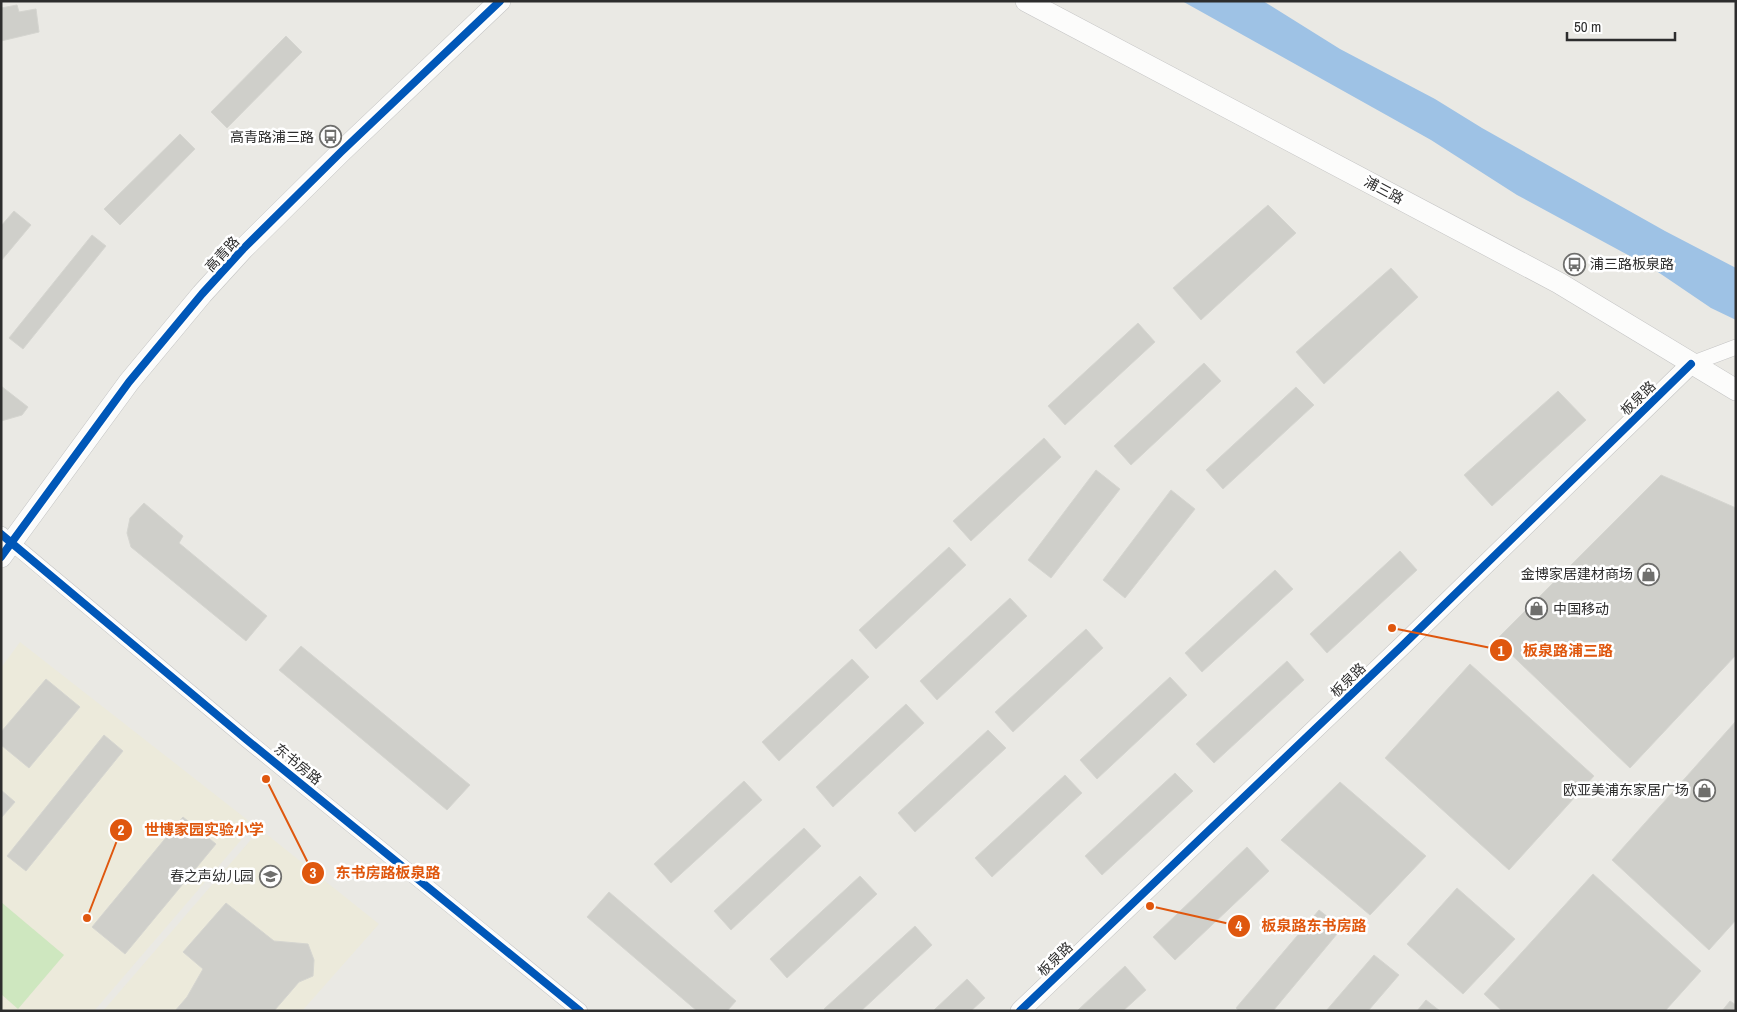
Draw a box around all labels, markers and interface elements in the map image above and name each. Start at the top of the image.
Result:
scale bar [1567,10,1674,42]
text: 50 m [1574,16,1601,37]
bus stop icon: 高青路浦三路 [318,125,342,149]
place label: 高青路浦三路 [230,128,314,146]
street label: 浦三路 [1361,172,1407,208]
street label: 高青路 [201,233,243,275]
bus stop icon: 浦三路板泉路 [1562,252,1586,276]
place label: 浦三路板泉路 [1590,255,1674,273]
street label: 板泉路 [1617,377,1659,419]
shop icon: 金博家居建材商场 [1637,562,1661,586]
place label: 金博家居建材商场 [1521,565,1633,583]
shop icon: 中国移动 [1525,597,1549,621]
place label: 中国移动 [1553,600,1609,618]
callout: 板泉路浦三路 [1488,635,1623,665]
text: 1 [1498,640,1505,661]
text: 板泉路浦三路 [1523,640,1613,661]
street label: 板泉路 [1327,659,1369,701]
street label: 东书房路 [271,739,325,789]
shop icon: 欧亚美浦东家居广场 [1693,778,1717,802]
place label: 欧亚美浦东家居广场 [1563,781,1689,799]
callout: 世博家园实验小学 [109,815,274,845]
text: 2 [118,819,125,840]
text: 世博家园实验小学 [144,819,264,840]
callout: 东书房路板泉路 [301,858,451,888]
text: 3 [310,862,317,883]
text: 东书房路板泉路 [335,862,441,883]
school or university icon: 春之声幼儿园 [258,864,282,888]
place label: 春之声幼儿园 [170,867,254,885]
callout: 板泉路东书房路 [1226,911,1376,941]
text: 4 [1236,915,1243,936]
text: 板泉路东书房路 [1261,915,1367,936]
street label: 板泉路 [1034,938,1076,980]

